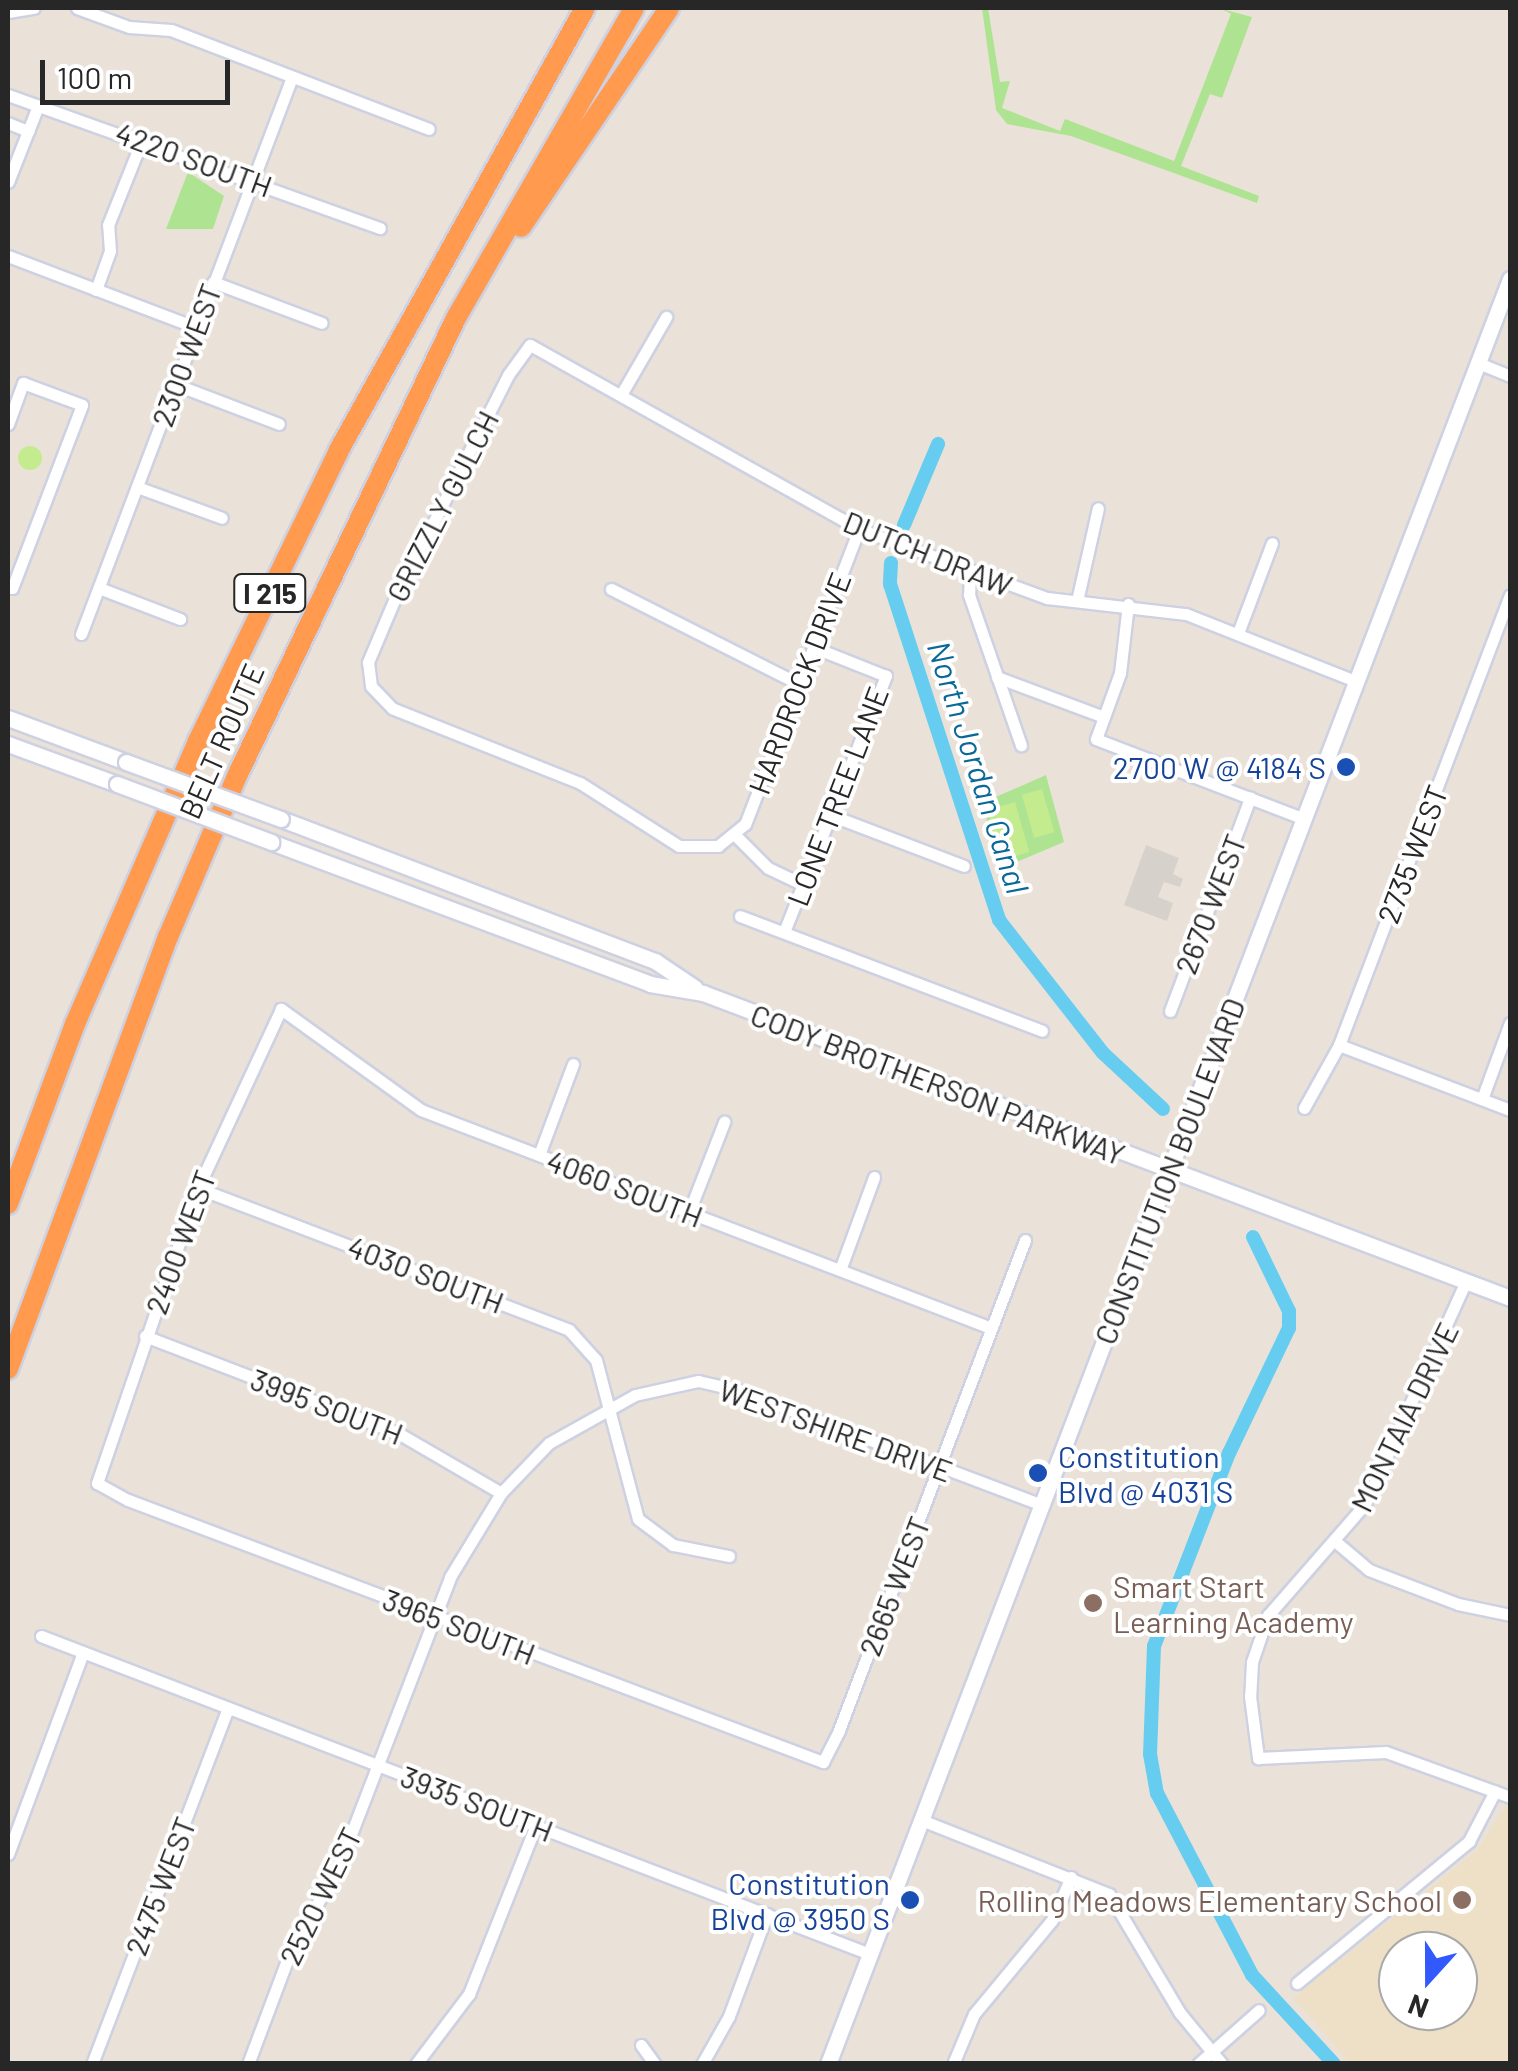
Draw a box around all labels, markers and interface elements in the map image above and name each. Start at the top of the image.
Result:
scale bar [45,40,235,102]
text: 100 m [57,59,132,95]
street label: 4220 SOUTH [111,114,277,204]
street label: 2300 WEST [144,279,228,431]
street label: GRIZZLY GULCH [378,404,506,608]
street label: DUTCH DRAW [838,503,1018,603]
street label: HARDROCK DRIVE [740,567,858,799]
road number: I 215 [232,570,308,616]
water label: North Jordan Canal [920,636,1038,898]
street label: BELT ROUTE [171,658,271,824]
street label: LONE TREE LANE [779,681,895,911]
place label: 2700 W @ 4184 S [1113,749,1326,785]
marker: 2700 W @ 4184 S [1335,756,1357,778]
street label: 2735 WEST [1369,780,1455,928]
street label: 2670 WEST [1167,829,1253,979]
street label: CONSTITUTION BOULEVARD [1086,993,1252,1349]
street label: CODY BROTHERSON PARKWAY [746,996,1130,1172]
street label: 4060 SOUTH [542,1142,708,1234]
street label: 2400 WEST [137,1165,223,1319]
street label: 4030 SOUTH [343,1228,509,1320]
street label: MONTAIA DRIVE [1343,1317,1465,1517]
street label: 3995 SOUTH [246,1360,408,1452]
street label: WESTSHIRE DRIVE [715,1371,957,1489]
place label: Constitution Blvd @ 4031 S [1058,1438,1233,1508]
marker: Constitution Blvd @ 4031 S [1027,1462,1049,1484]
street label: 2665 WEST [851,1511,937,1661]
place label: Smart Start Learning Academy [1113,1568,1354,1638]
street label: 3965 SOUTH [378,1580,540,1672]
marker: Smart Start Learning Academy [1082,1592,1104,1614]
street label: 3935 SOUTH [396,1757,558,1849]
street label: 2475 WEST [117,1812,203,1960]
street label: 2520 WEST [271,1821,369,1971]
place label: Constitution Blvd @ 3950 S [710,1865,890,1936]
place label: Rolling Meadows Elementary School [978,1882,1442,1918]
marker: Constitution Blvd @ 3950 S [899,1889,921,1911]
marker: Rolling Meadows Elementary School [1451,1889,1473,1911]
north arrow [1378,1931,1478,2031]
text: N [1403,1988,1433,2026]

